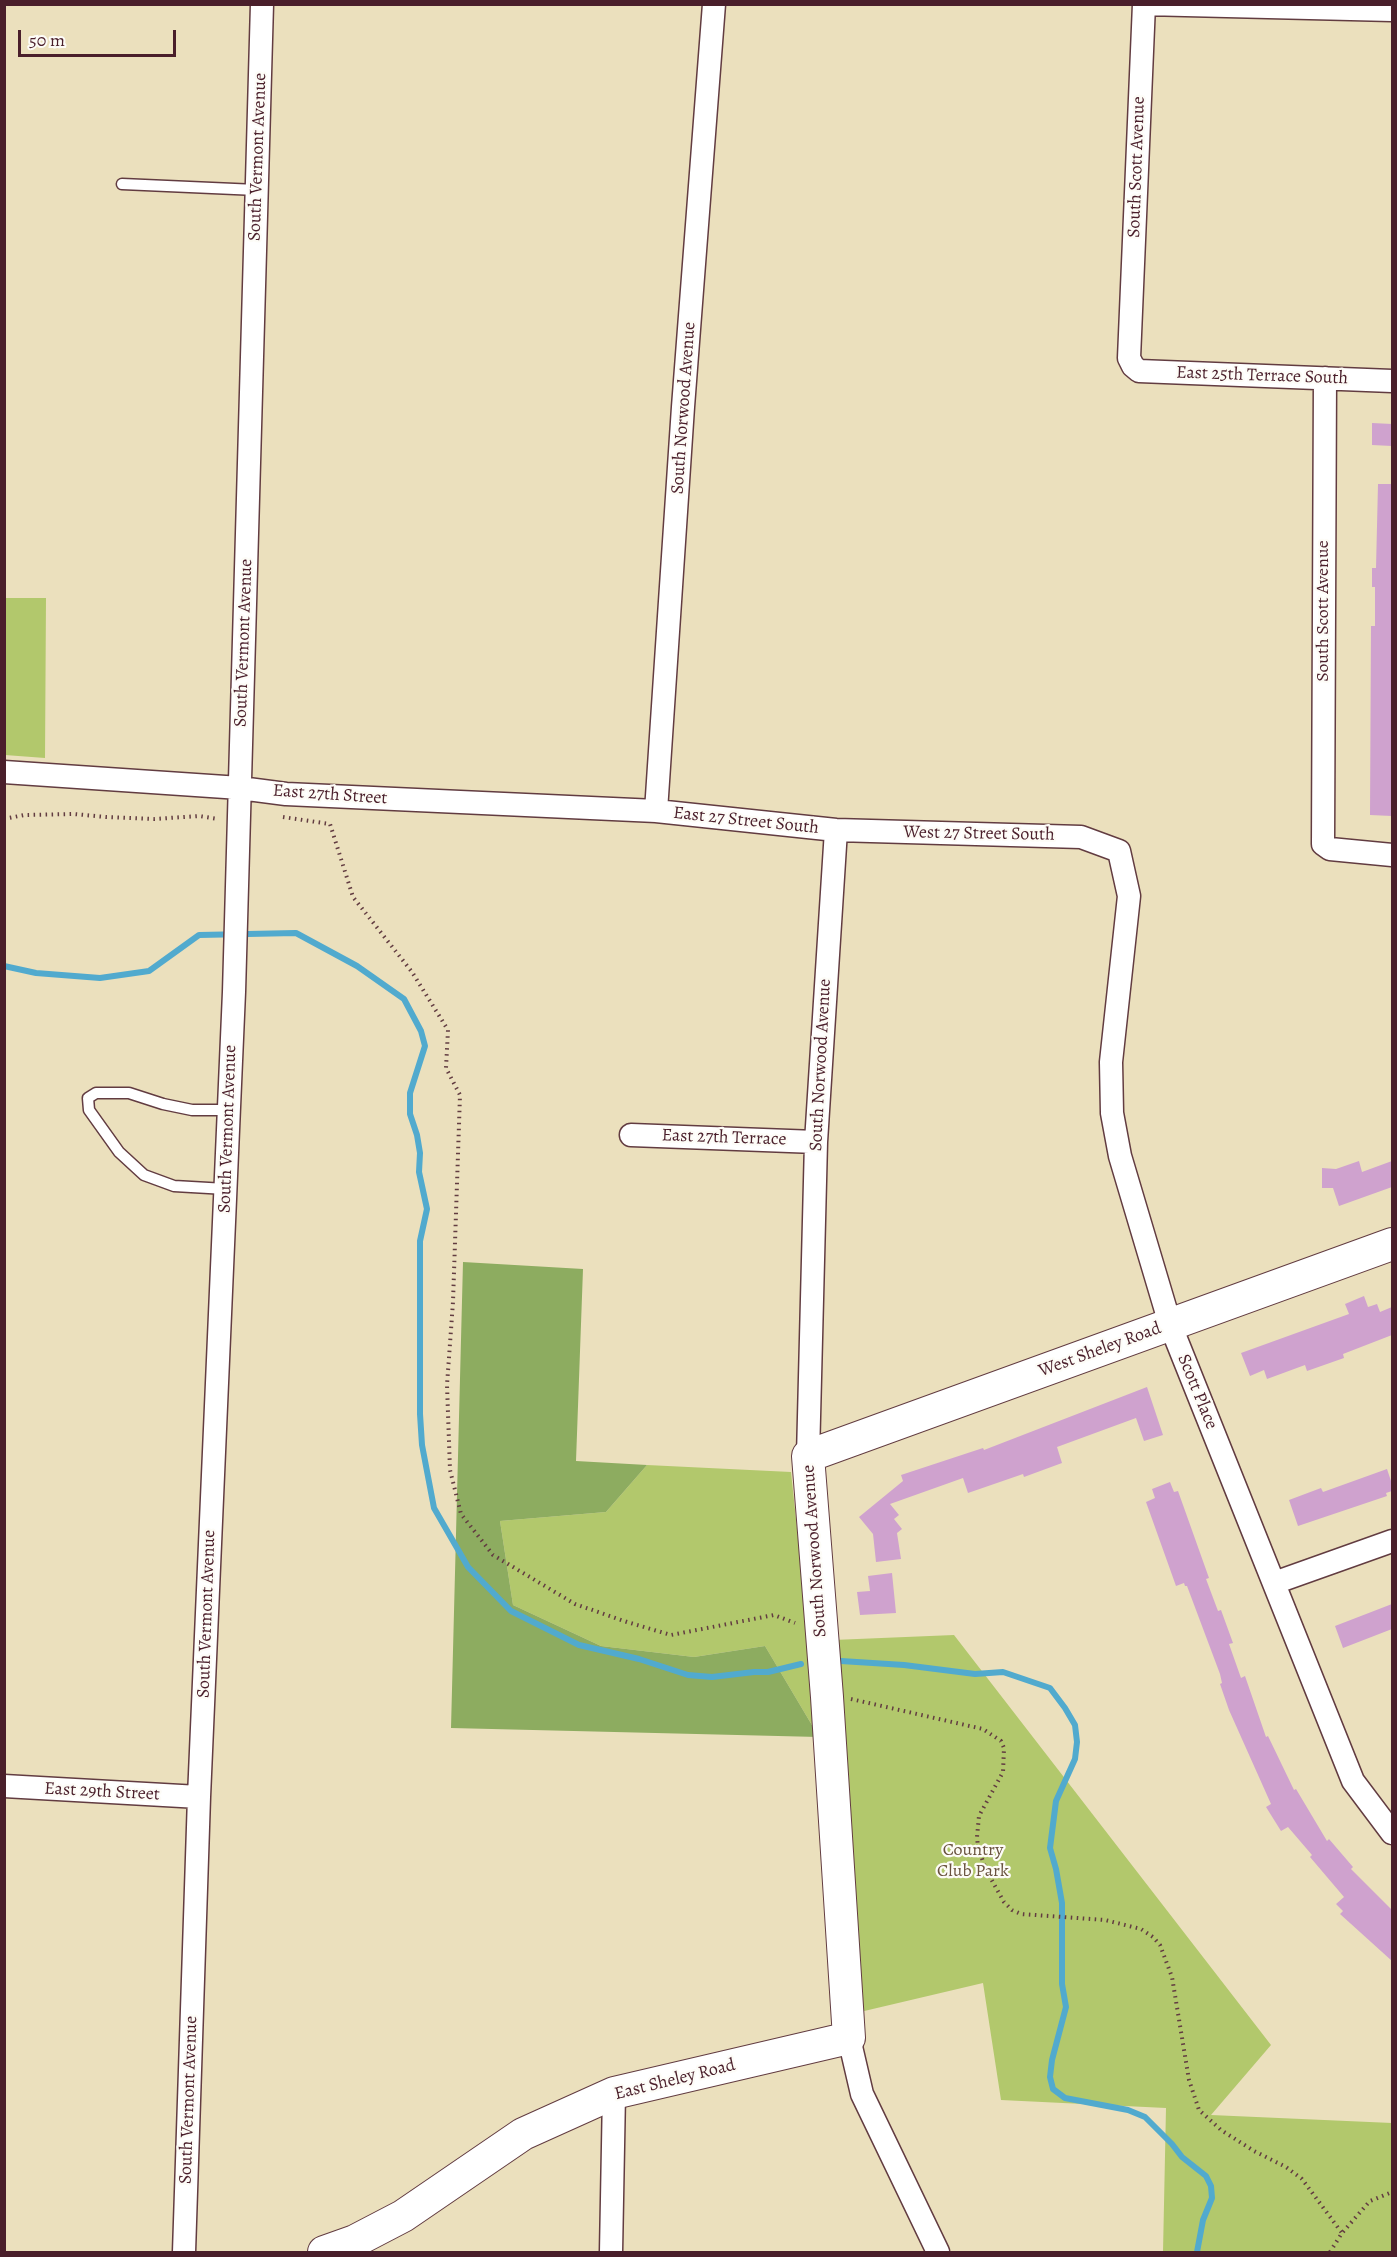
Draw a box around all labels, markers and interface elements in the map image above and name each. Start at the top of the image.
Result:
scale bar [21,18,178,56]
text: 50 m [29,28,65,52]
street label: South Vermont Avenue [244,72,272,242]
street label: South Scott Avenue [1124,96,1150,238]
street label: South Norwood Avenue [667,321,701,495]
street label: East 25th Terrace South [1176,362,1348,390]
street label: South Scott Avenue [1313,540,1335,682]
street label: South Vermont Avenue [230,558,258,728]
street label: East 27th Street [272,780,388,810]
street label: East 27 Street South [672,803,820,839]
street label: West 27 Street South [903,822,1055,846]
street label: South Norwood Avenue [806,978,836,1152]
street label: South Vermont Avenue [214,1044,242,1214]
street label: East 27th Terrace [661,1125,787,1151]
street label: West Sheley Road [1036,1318,1164,1382]
street label: Scott Place [1172,1351,1222,1433]
street label: South Norwood Avenue [798,1464,832,1638]
street label: South Vermont Avenue [193,1529,221,1699]
street label: East 29th Street [44,1778,160,1806]
park label: Country Club Park [937,1840,1009,1882]
street label: South Vermont Avenue [175,2015,203,2185]
street label: East Sheley Road [612,2055,738,2105]

